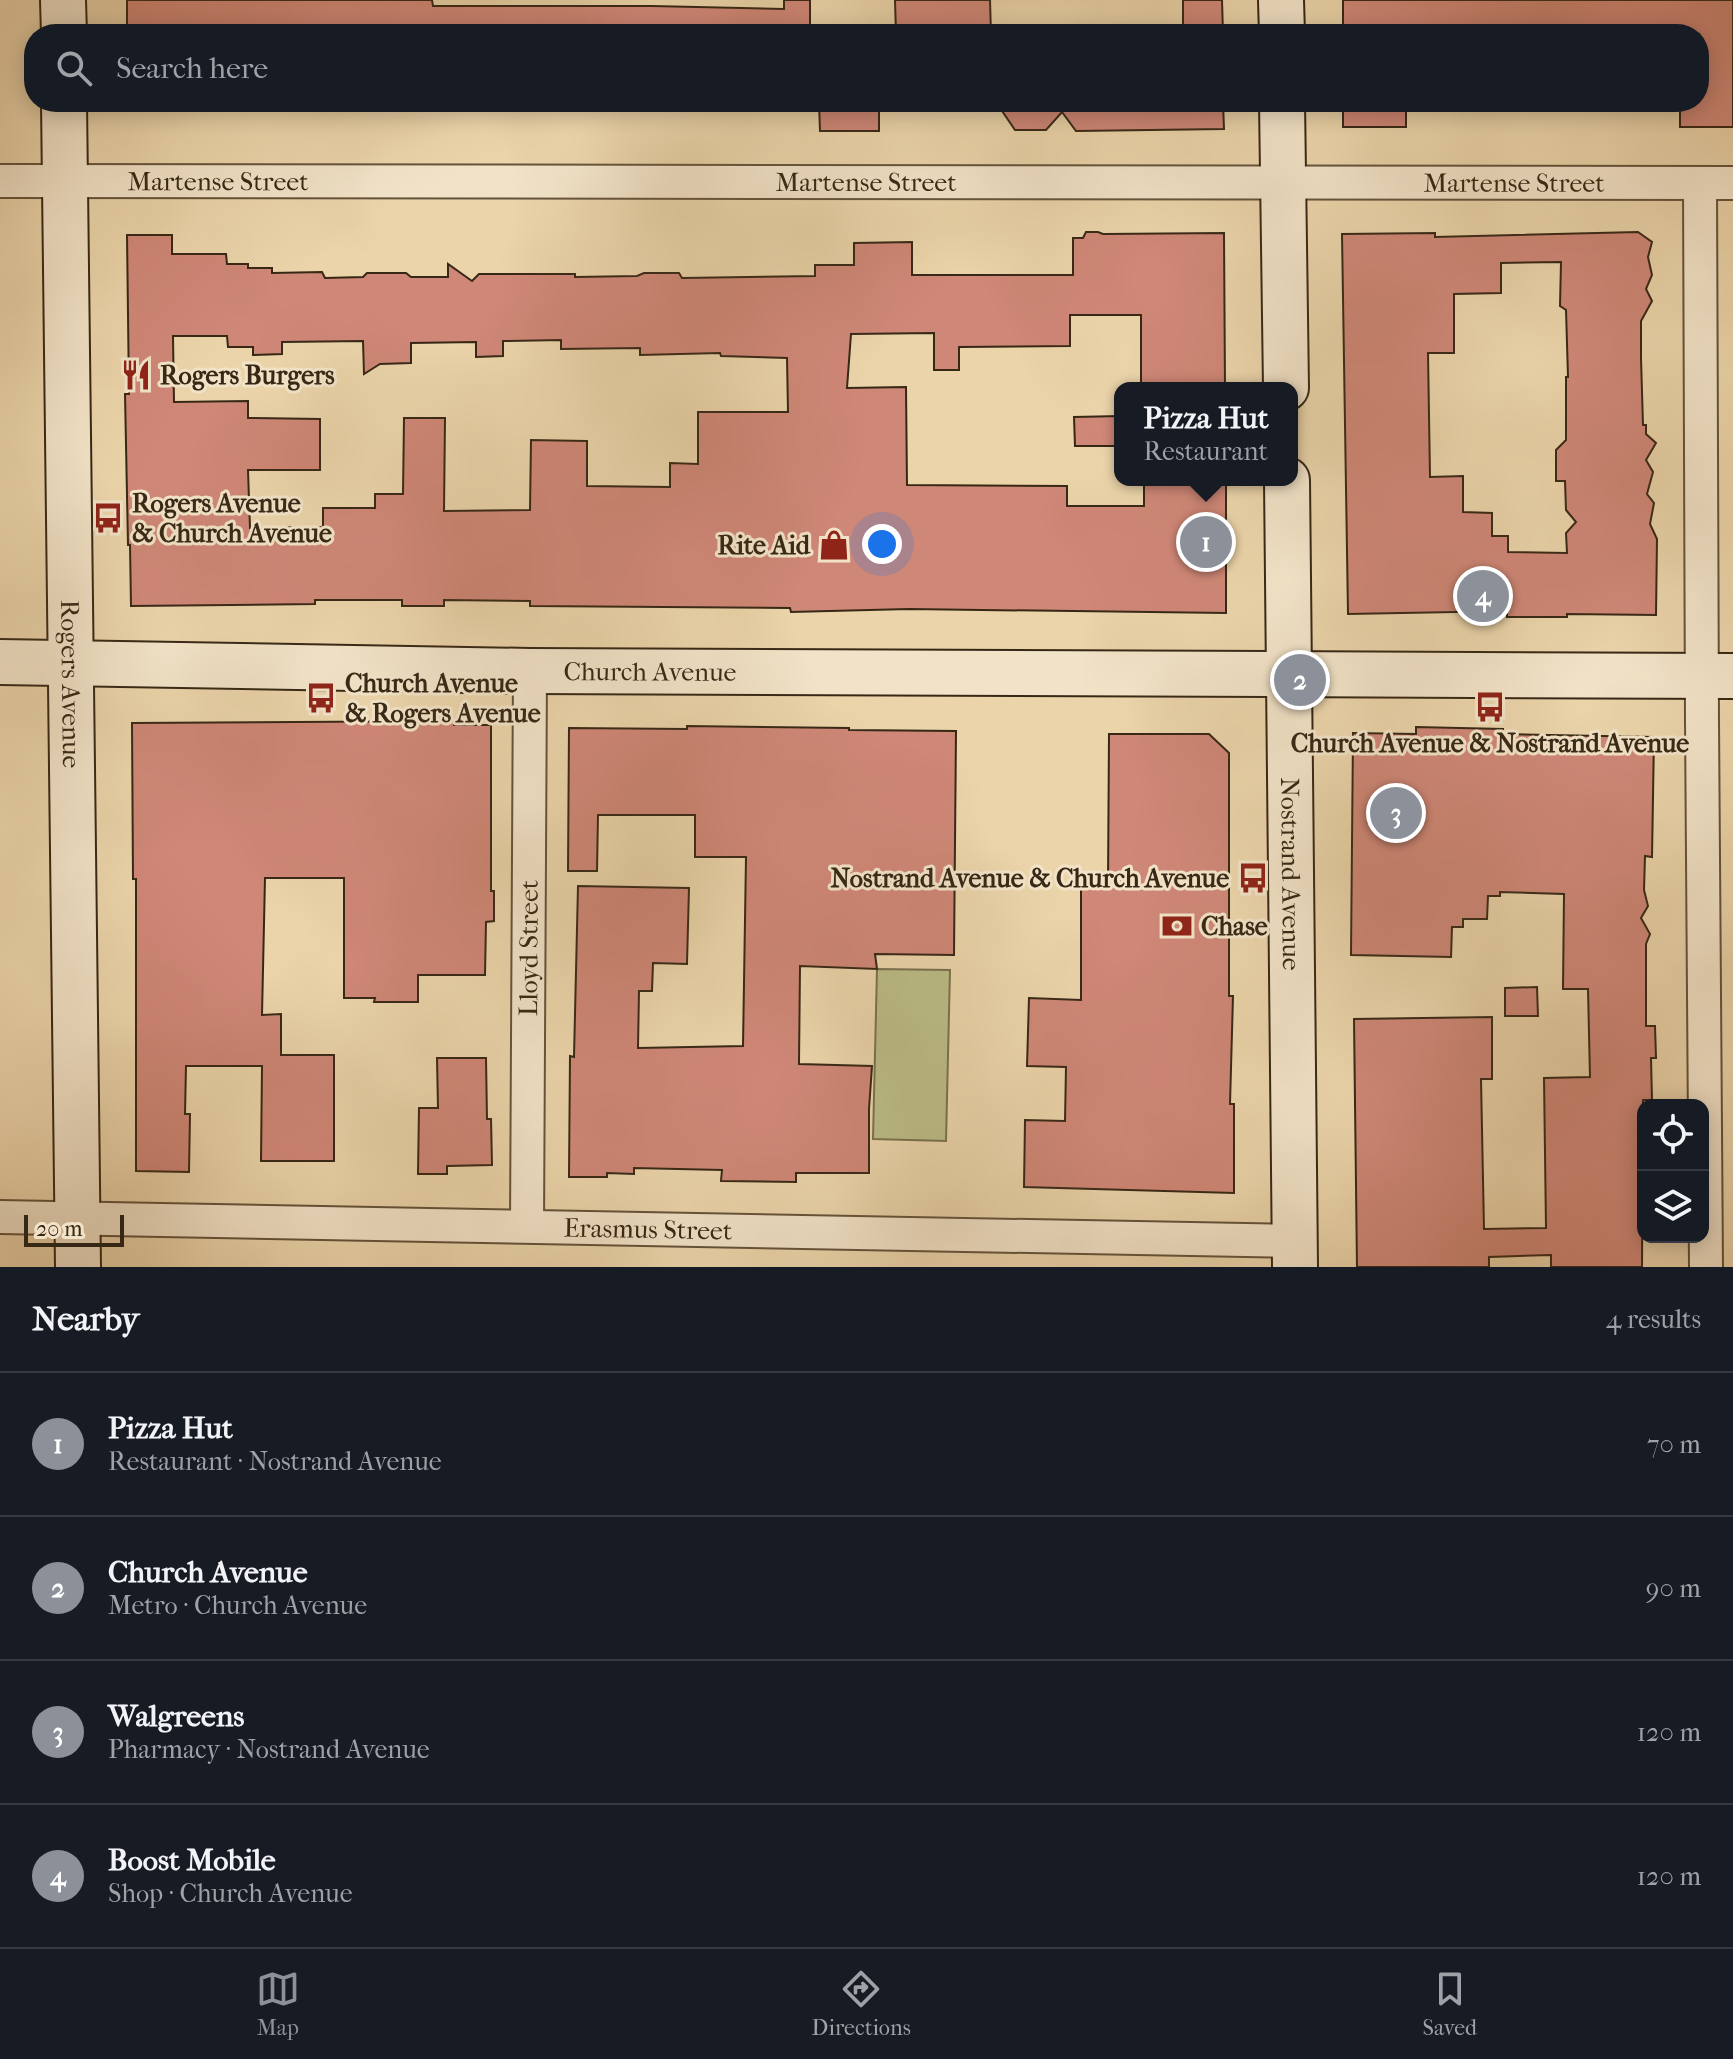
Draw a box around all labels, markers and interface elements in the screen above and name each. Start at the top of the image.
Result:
search box [24,24,1709,112]
icon: search [52,46,96,90]
text: Search here [116,51,268,86]
street label: Martense Street [127,166,309,197]
street label: Martense Street [775,166,957,198]
street label: Martense Street [1423,167,1605,198]
restaurant icon: Rogers Burgers [119,358,153,392]
place label: Rogers Burgers [160,360,335,391]
popup [1114,382,1298,486]
text: Pizza Hut [1144,401,1268,436]
text: Restaurant [1144,436,1268,467]
place label: Rogers Avenue & Church Avenue [132,488,332,549]
bus stop icon: Rogers Avenue & Church Avenue [91,501,125,535]
pin: 1 [1180,512,1232,572]
your location [862,524,902,564]
shop icon: Rite Aid [817,528,851,562]
place label: Rite Aid [717,530,811,561]
pin: 4 [1457,566,1509,626]
street label: Rogers Avenue [54,599,88,769]
pin: 2 [1274,650,1326,710]
street label: Church Avenue [563,656,737,687]
place label: Church Avenue & Rogers Avenue [345,668,541,729]
bus stop icon: Church Avenue & Rogers Avenue [304,681,338,715]
bus stop icon: Church Avenue & Nostrand Avenue [1473,690,1507,724]
place label: Church Avenue & Nostrand Avenue [1291,728,1689,759]
street label: Nostrand Avenue [1275,777,1307,971]
pin: 3 [1370,783,1422,843]
bus stop icon: Nostrand Avenue & Church Avenue [1236,861,1270,895]
place label: Nostrand Avenue & Church Avenue [831,863,1229,894]
street label: Lloyd Street [513,879,544,1016]
bank icon: Chase [1160,909,1194,943]
place label: Chase [1201,911,1268,942]
map controls [1637,1099,1709,1243]
button: locate [1637,1099,1709,1171]
button: layers [1637,1171,1709,1243]
scale bar [24,1211,124,1247]
street label: Erasmus Street [563,1212,733,1246]
text: 20 m [36,1216,82,1242]
text: Nearby [32,1299,139,1339]
text: 4 results [1606,1304,1701,1335]
text: Pizza Hut [108,1411,233,1446]
text: 1 [53,1429,63,1460]
text: 70 m [1647,1429,1701,1460]
text: Restaurant · Nostrand Avenue [108,1446,442,1477]
text: Church Avenue [108,1555,307,1590]
text: 2 [51,1573,65,1604]
text: 90 m [1646,1573,1701,1604]
text: Metro · Church Avenue [108,1590,367,1621]
text: Walgreens [108,1699,244,1734]
text: 3 [53,1717,63,1748]
text: 120 m [1637,1717,1701,1748]
text: Pharmacy · Nostrand Avenue [108,1734,430,1765]
text: Boost Mobile [108,1843,276,1878]
text: 4 [50,1861,66,1892]
text: 120 m [1637,1861,1701,1892]
text: Shop · Church Avenue [108,1878,353,1909]
tab: Map [256,1967,300,2041]
tab: Directions [812,1967,911,2041]
tab: Saved [1423,1967,1477,2041]

